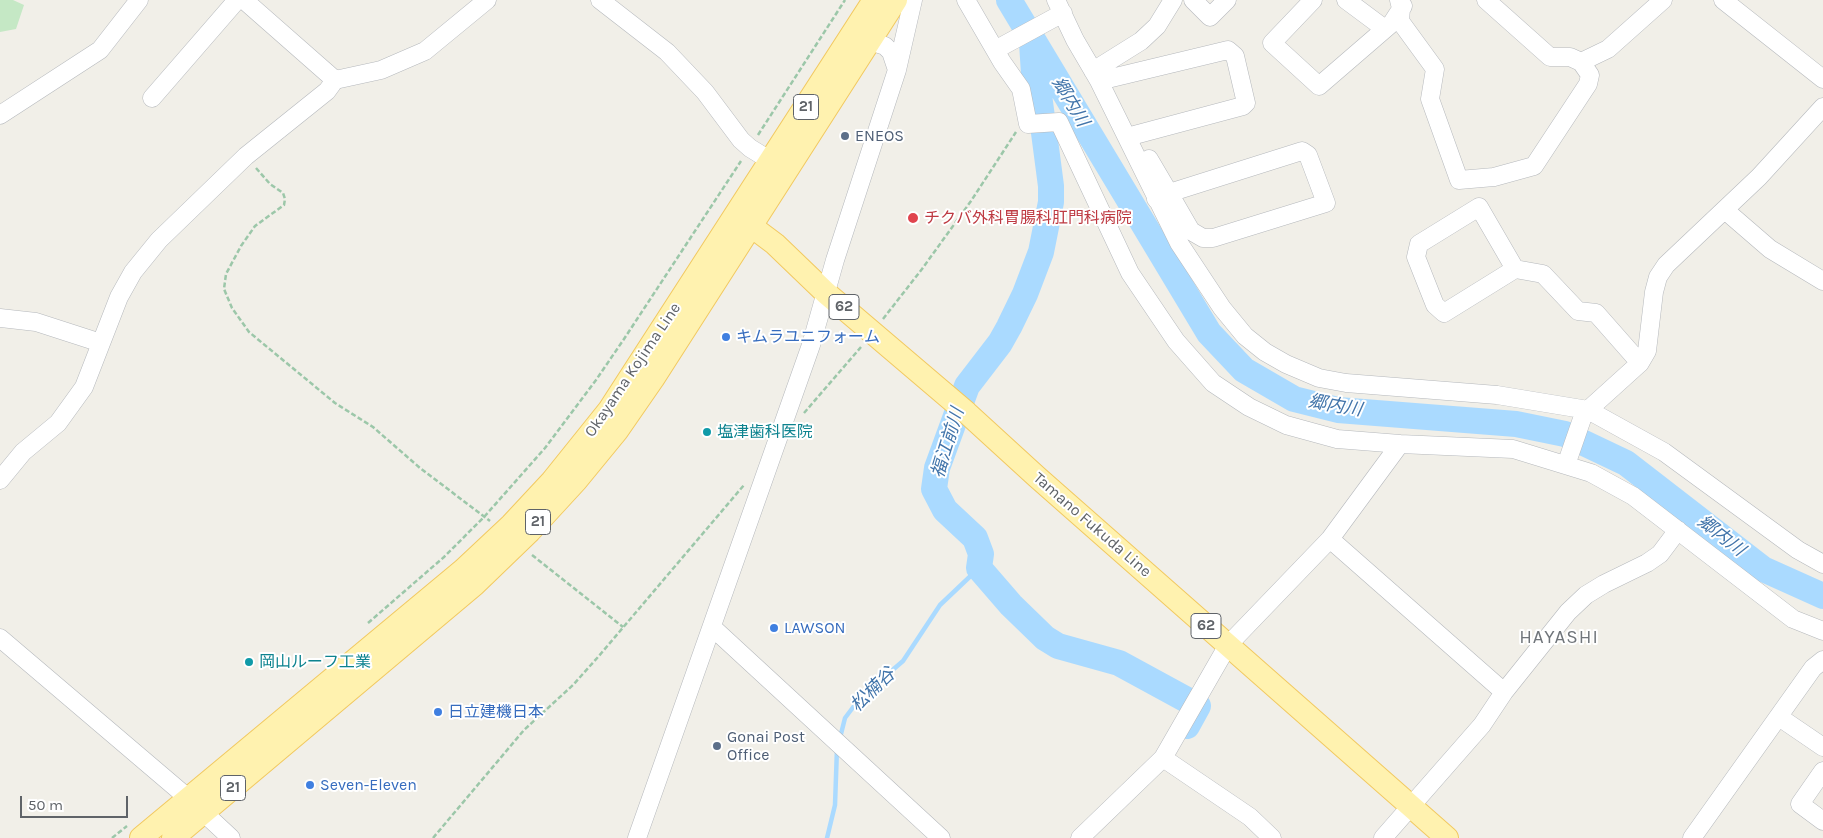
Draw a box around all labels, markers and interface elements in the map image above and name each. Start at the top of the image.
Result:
water label: 郷内川 [1047,73,1093,131]
road number: 21 [794,94,818,120]
place label: ENEOS [855,126,904,146]
marker: ENEOS [839,130,851,142]
place label: チクバ外科胃腸科肛門科病院 [924,208,1132,228]
marker: チクバ外科胃腸科肛門科病院 [906,211,920,225]
road number: 62 [829,294,859,320]
street label: Okayama Kojima Line [581,299,685,441]
place label: キムラユニフォーム [736,327,880,347]
marker: キムラユニフォーム [720,331,732,343]
water label: 郷内川 [1307,391,1363,421]
water label: 福江前川 [927,405,969,481]
place label: 塩津歯科医院 [717,422,813,442]
marker: 塩津歯科医院 [701,426,713,438]
street label: Tamano Fukuda Line [1029,469,1155,581]
road number: 21 [526,510,550,534]
water label: 郷内川 [1693,511,1749,561]
road number: 62 [1191,614,1221,638]
place label: LAWSON [784,618,845,638]
marker: LAWSON [768,622,780,634]
district label: HAYASHI [1518,627,1600,649]
place label: 岡山ルーフ工業 [259,652,371,672]
marker: 岡山ルーフ工業 [243,656,255,668]
water label: 松楠谷 [846,663,900,717]
place label: 日立建機日本 [448,702,544,722]
marker: 日立建機日本 [432,706,444,718]
place label: Gonai Post Office [727,727,805,765]
marker: Gonai Post Office [711,740,723,752]
place label: Seven-Eleven [320,775,417,795]
road number: 21 [220,776,246,800]
marker: Seven-Eleven [304,779,316,791]
scale bar [22,786,130,818]
text: 50 m [28,796,63,814]

